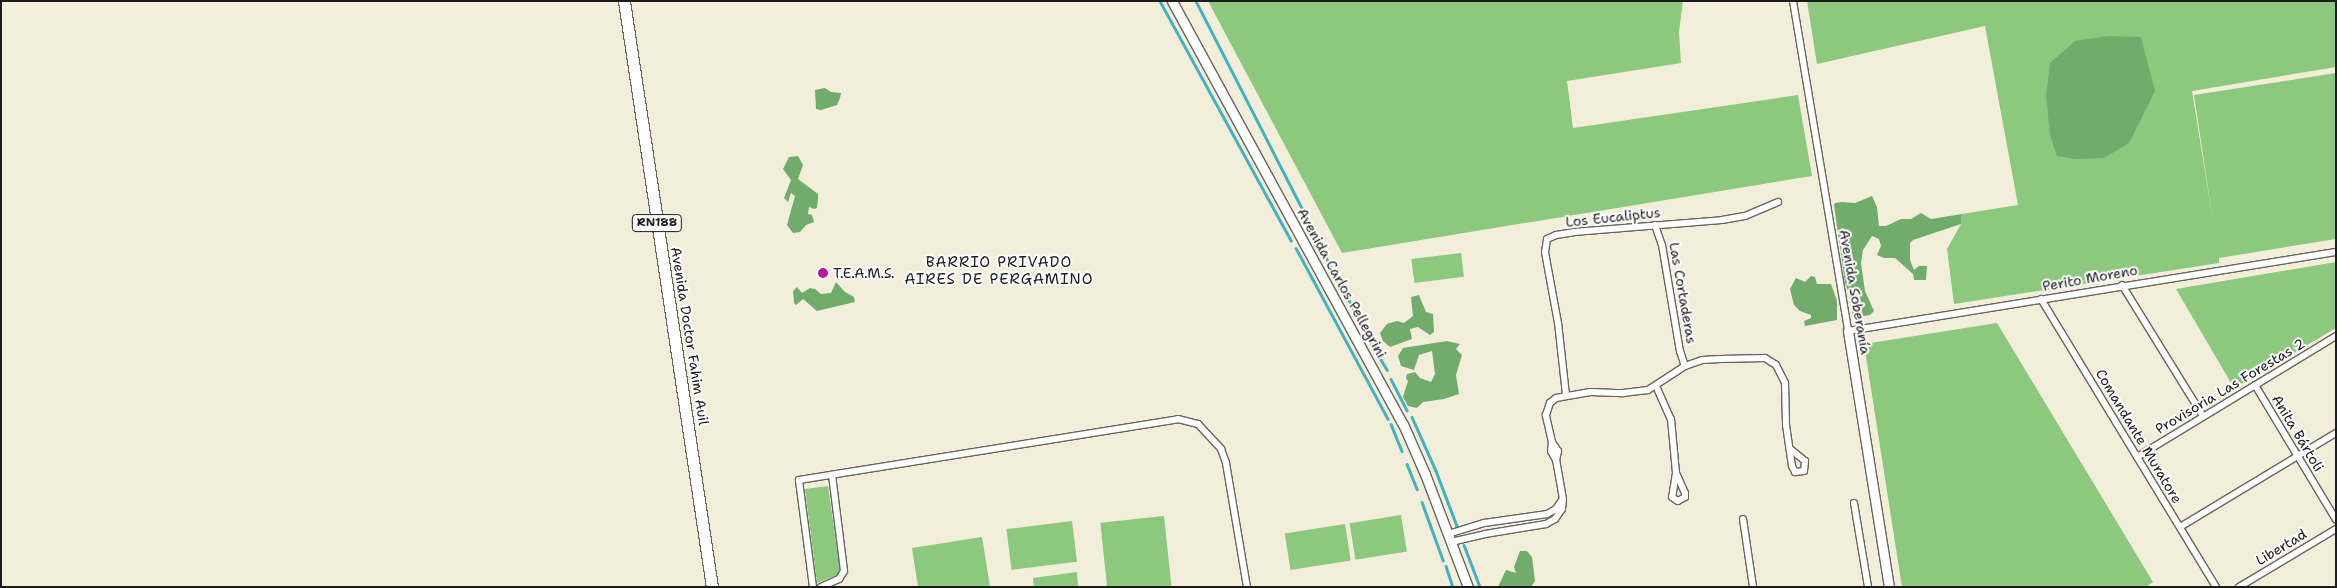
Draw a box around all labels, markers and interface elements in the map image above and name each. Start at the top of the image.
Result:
street label: Los Eucaliptus [1565,204,1661,230]
street label: Avenida Carlos Pellegrini [1294,205,1390,361]
road number: RN188 [631,214,683,232]
street label: Avenida Soberanía [1836,228,1874,356]
street label: Las Cortaderas [1666,241,1700,345]
street label: Avenida Doctor Fahim Auil [668,246,712,426]
district label: BARRIO PRIVADO AIRES DE PERGAMINO [902,253,1096,288]
street label: Perito Moreno [2041,261,2139,295]
place label: T.E.A.M.S. [833,265,895,281]
marker: T.E.A.M.S. [817,267,829,279]
street label: Provisoria Las Forestas 2 [2152,335,2308,437]
street label: Comandante Muratore [2092,366,2186,506]
street label: Anita Bártoli [2269,392,2327,474]
street label: Libertad [2253,525,2309,569]

